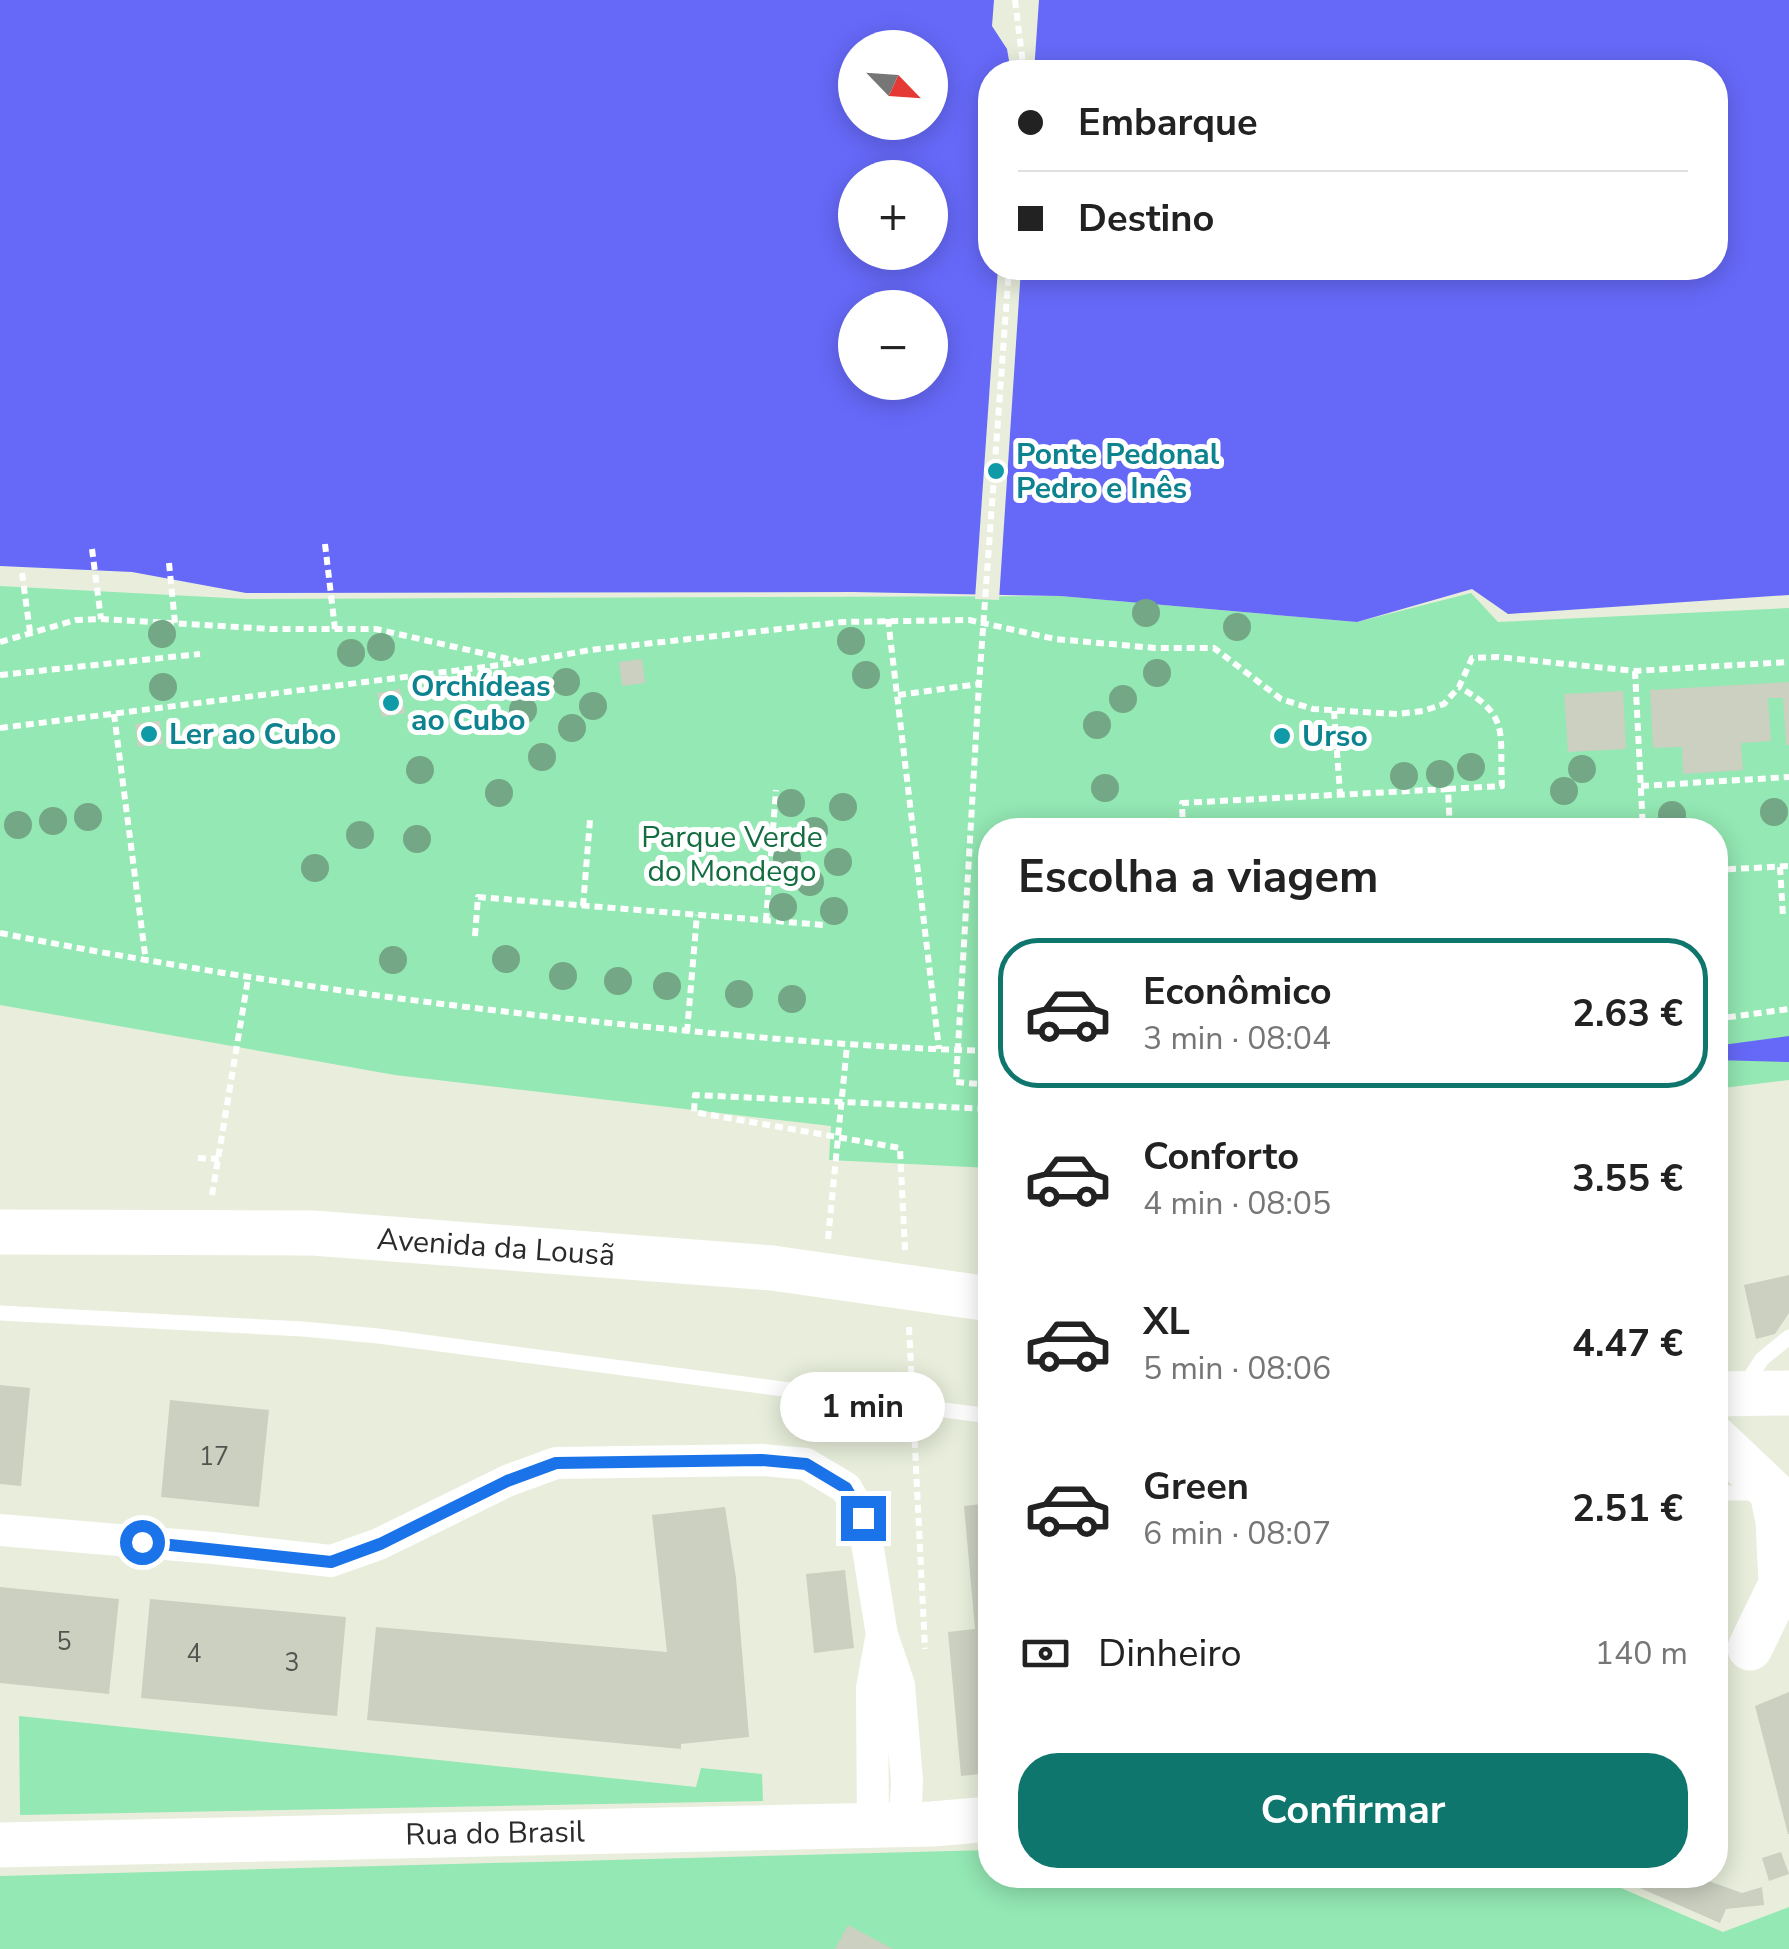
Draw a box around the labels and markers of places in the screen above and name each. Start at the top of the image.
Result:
place label: Ponte Pedonal Pedro e Inês [1016,434,1220,509]
marker: Ponte Pedonal Pedro e Inês [985,460,1007,482]
place label: Orchídeas ao Cubo [411,666,551,741]
marker: Orchídeas ao Cubo [380,692,402,714]
place label: Ler ao Cubo [169,714,336,755]
place label: Urso [1302,716,1368,757]
marker: Ler ao Cubo [138,723,160,745]
marker: Urso [1271,725,1293,747]

